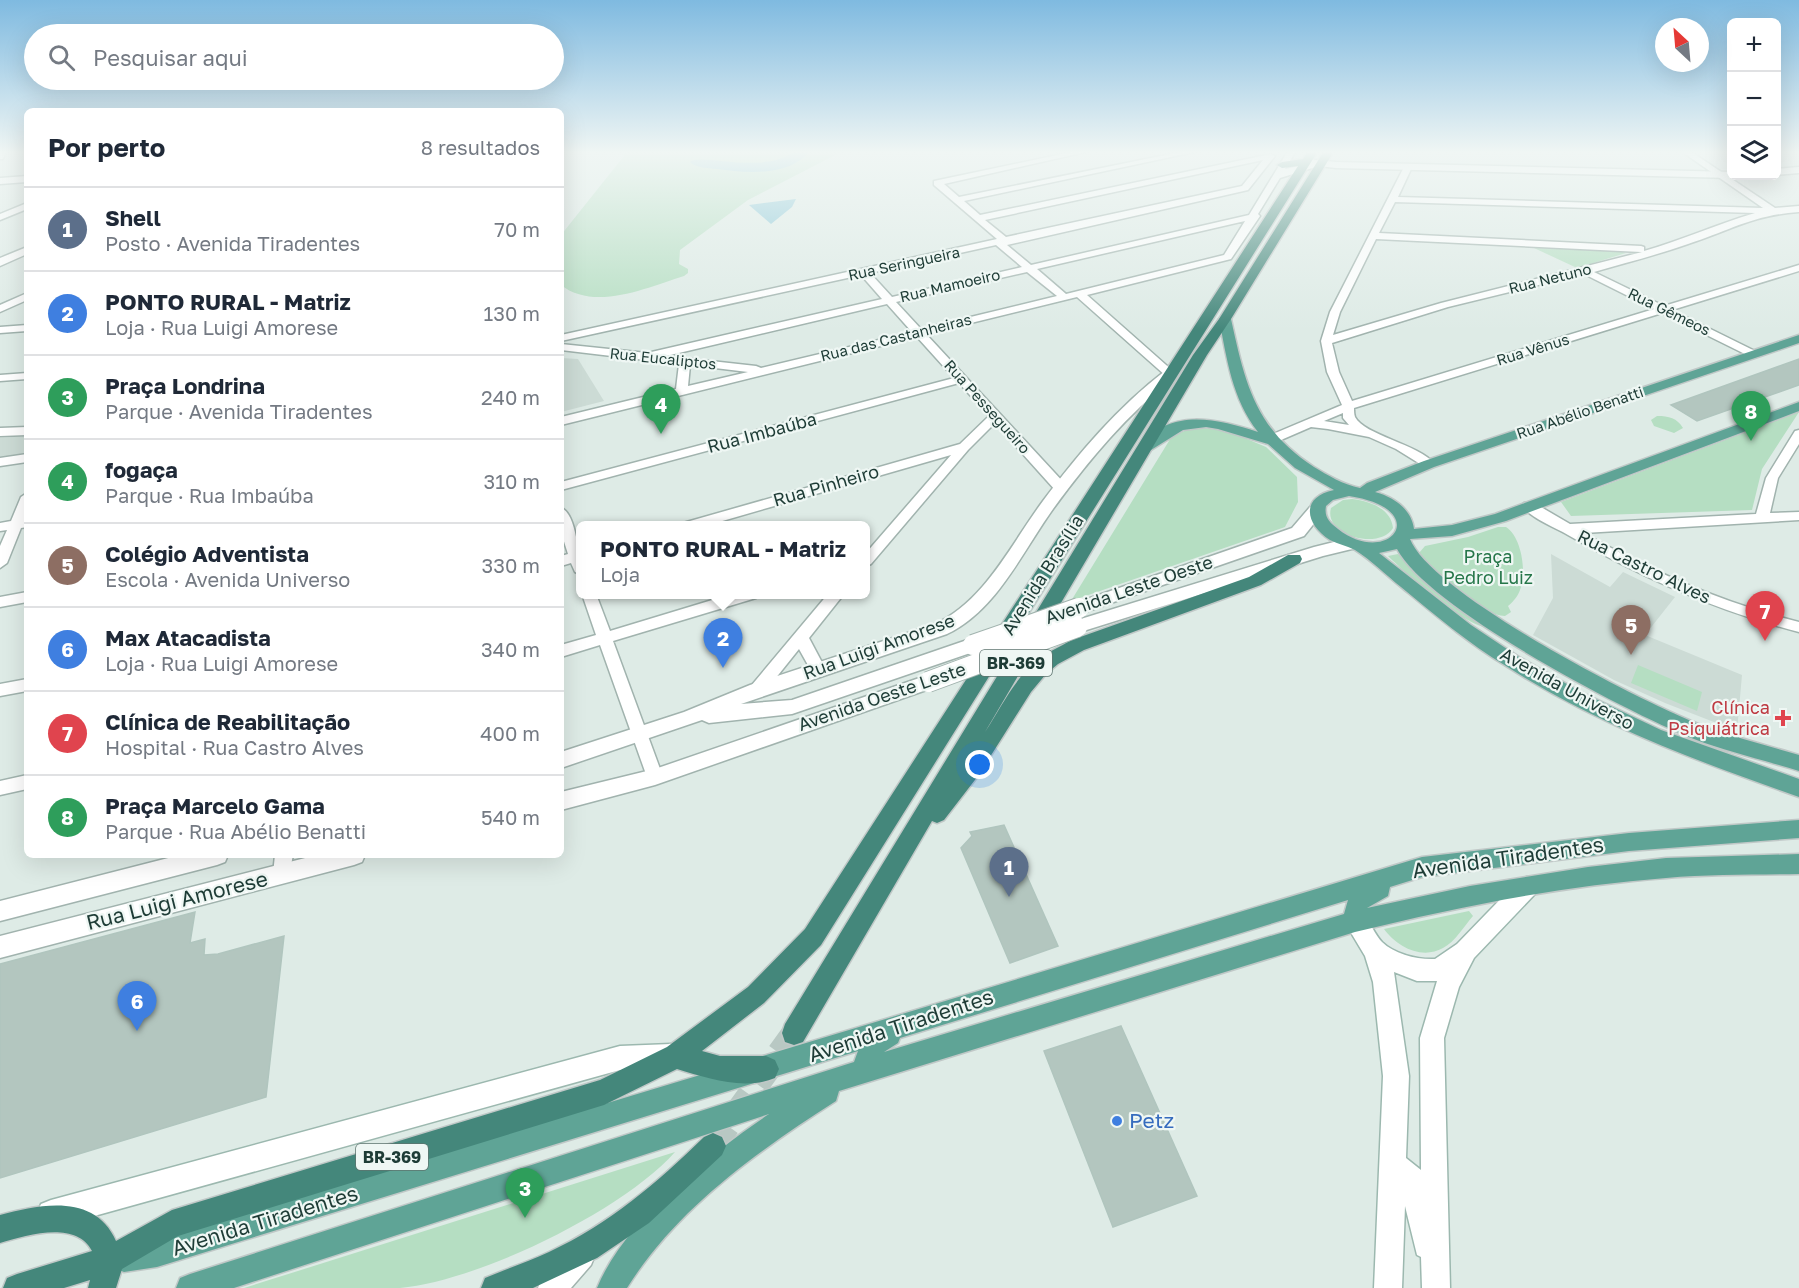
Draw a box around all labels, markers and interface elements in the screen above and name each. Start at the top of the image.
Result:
north arrow [1655,18,1709,72]
map controls [1727,18,1781,180]
button: + [1727,18,1781,72]
search box [24,24,564,90]
icon: search [45,41,78,74]
text: Pesquisar aqui [93,44,248,71]
button: − [1727,72,1781,126]
button: layers [1727,126,1781,180]
text: Por perto [48,132,165,163]
text: 8 resultados [421,135,540,159]
text: Shell [105,204,161,231]
text: 1 [62,217,73,241]
text: 70 m [494,217,540,241]
text: Posto · Avenida Tiradentes [105,231,360,255]
street label: Rua Seringueira [846,242,961,284]
street label: Rua Netuno [1507,259,1593,297]
street label: Rua Mamoeiro [898,265,1002,305]
street label: Rua Gêmeos [1625,283,1714,339]
text: PONTO RURAL - Matriz [105,288,351,315]
text: 2 [61,301,74,325]
text: 130 m [484,301,540,325]
street label: Rua das Castanheiras [818,310,973,365]
text: Loja · Rua Luigi Amorese [105,315,338,339]
street label: Rua Vênus [1494,329,1571,369]
street label: Rua Eucaliptos [609,343,717,373]
street label: Rua Pessegueiro [941,356,1035,457]
text: Praça Londrina [105,372,265,399]
street label: Rua Abélio Benatti [1514,382,1645,442]
pin: 4 [642,384,680,434]
text: 3 [61,385,74,409]
text: 240 m [481,385,540,409]
pin: 8 [1732,392,1770,441]
text: Parque · Avenida Tiradentes [105,399,373,423]
street label: Rua Imbaúba [705,407,819,457]
text: fogaça [105,456,178,483]
street label: Rua Pinheiro [770,459,881,511]
text: 4 [61,469,74,493]
text: 310 m [484,469,540,493]
text: Parque · Rua Imbaúba [105,483,314,507]
street label: Avenida Brasília [996,510,1088,639]
popup [576,521,870,599]
street label: Rua Castro Alves [1574,524,1715,608]
text: PONTO RURAL - Matriz [600,535,846,562]
text: Colégio Adventista [105,540,309,567]
park label: Praça Pedro Luiz [1443,545,1533,588]
street label: Avenida Leste Oeste [1042,550,1215,628]
text: 5 [61,553,74,577]
text: 330 m [482,553,540,577]
text: Loja [600,562,640,586]
text: Escola · Avenida Universo [105,567,350,591]
pin: 7 [1746,592,1784,641]
pin: 5 [1612,606,1650,655]
street label: Rua Luigi Amorese [800,608,957,684]
pin: 2 [704,618,742,668]
text: Max Atacadista [105,624,271,651]
text: 6 [61,637,74,661]
text: 340 m [481,637,540,661]
street label: Avenida Universo [1497,642,1638,734]
road number: BR-369 [980,650,1052,676]
text: Loja · Rua Luigi Amorese [105,651,338,675]
street label: Avenida Oeste Leste [795,657,968,735]
place label: Clínica Psiquiátrica [1668,696,1770,739]
text: Clínica de Reabilitação [105,708,350,735]
marker: Clínica Psiquiátrica [1774,709,1792,727]
text: 7 [62,721,73,745]
text: 400 m [480,721,540,745]
text: Hospital · Rua Castro Alves [105,735,364,759]
your location [965,750,994,779]
text: Praça Marcelo Gama [105,792,325,819]
text: 8 [61,805,74,829]
text: 540 m [481,805,540,829]
text: Parque · Rua Abélio Benatti [105,819,366,843]
street label: Avenida Tiradentes [1411,831,1605,883]
pin: 1 [990,848,1028,897]
street label: Rua Luigi Amorese [83,865,270,935]
pin: 6 [118,982,156,1031]
street label: Avenida Tiradentes [805,983,996,1067]
place label: Petz [1129,1107,1174,1133]
marker: Petz [1110,1114,1124,1128]
road number: BR-369 [356,1144,428,1170]
pin: 3 [506,1168,544,1218]
street label: Avenida Tiradentes [169,1179,361,1261]

